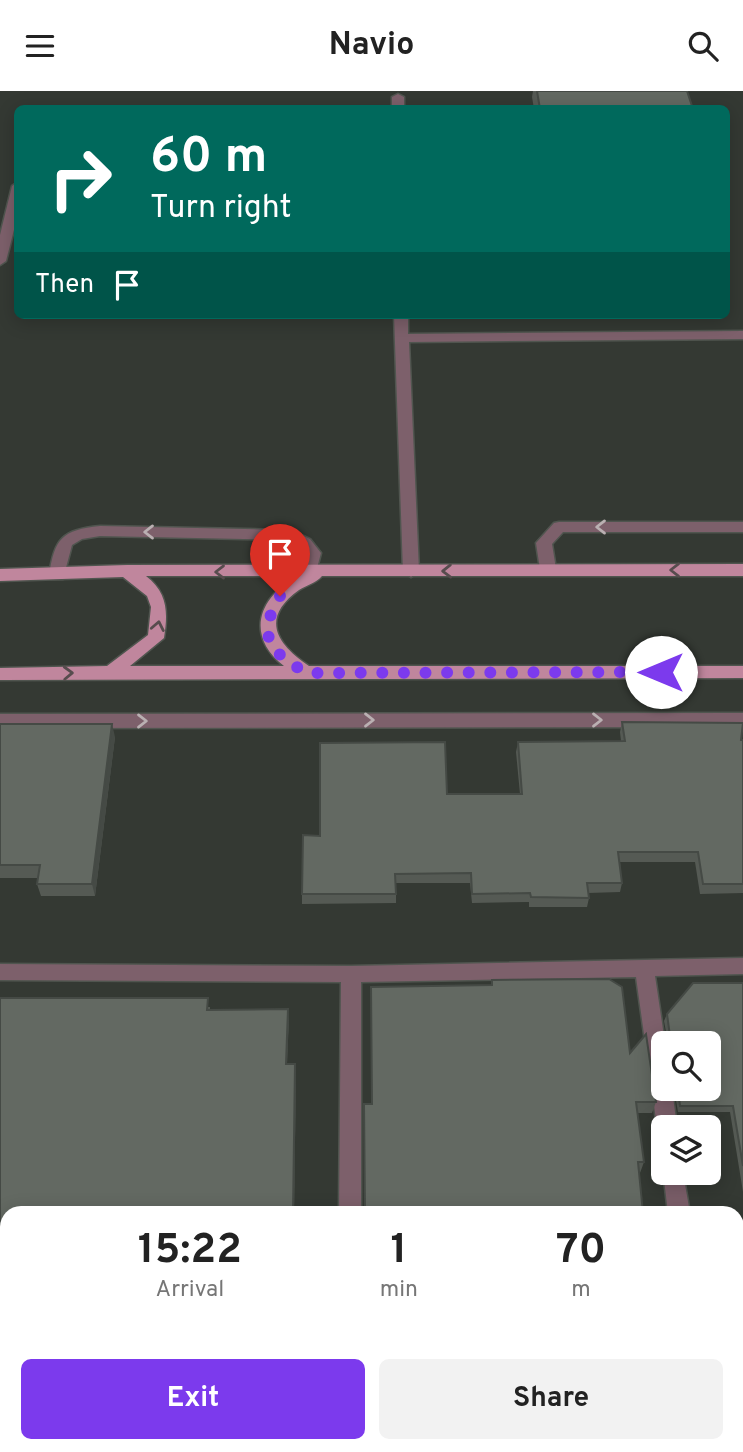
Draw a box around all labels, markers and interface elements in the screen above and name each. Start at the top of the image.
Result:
text: Navio [329,26,414,66]
icon: menu [21,27,59,65]
icon: search [684,27,722,65]
text: 60 m [150,128,268,190]
icon: right [35,133,126,224]
text: Turn right [150,189,292,229]
icon: arrive [108,266,146,304]
text: Then [35,269,94,302]
one-way arrow [596,519,606,535]
one-way arrow [143,524,154,540]
pin [250,524,310,596]
icon: arrive [261,535,299,573]
one-way arrow [669,562,680,578]
one-way arrow [442,563,452,579]
one-way arrow [214,564,225,580]
one-way arrow [149,620,164,632]
position arrow [624,635,698,709]
one-way arrow [63,665,74,680]
one-way arrow [364,712,375,728]
one-way arrow [592,712,602,728]
one-way arrow [137,713,147,729]
map controls [651,1031,721,1185]
button: search [651,1031,721,1101]
button: layers [651,1115,721,1185]
text: 15:22 [138,1225,242,1278]
text: 1 [391,1225,407,1278]
text: 70 [556,1225,606,1278]
text: Arrival [156,1276,224,1305]
text: min [380,1276,418,1305]
text: m [571,1276,591,1305]
button: Exit [21,1359,365,1439]
button: Share [379,1359,723,1439]

